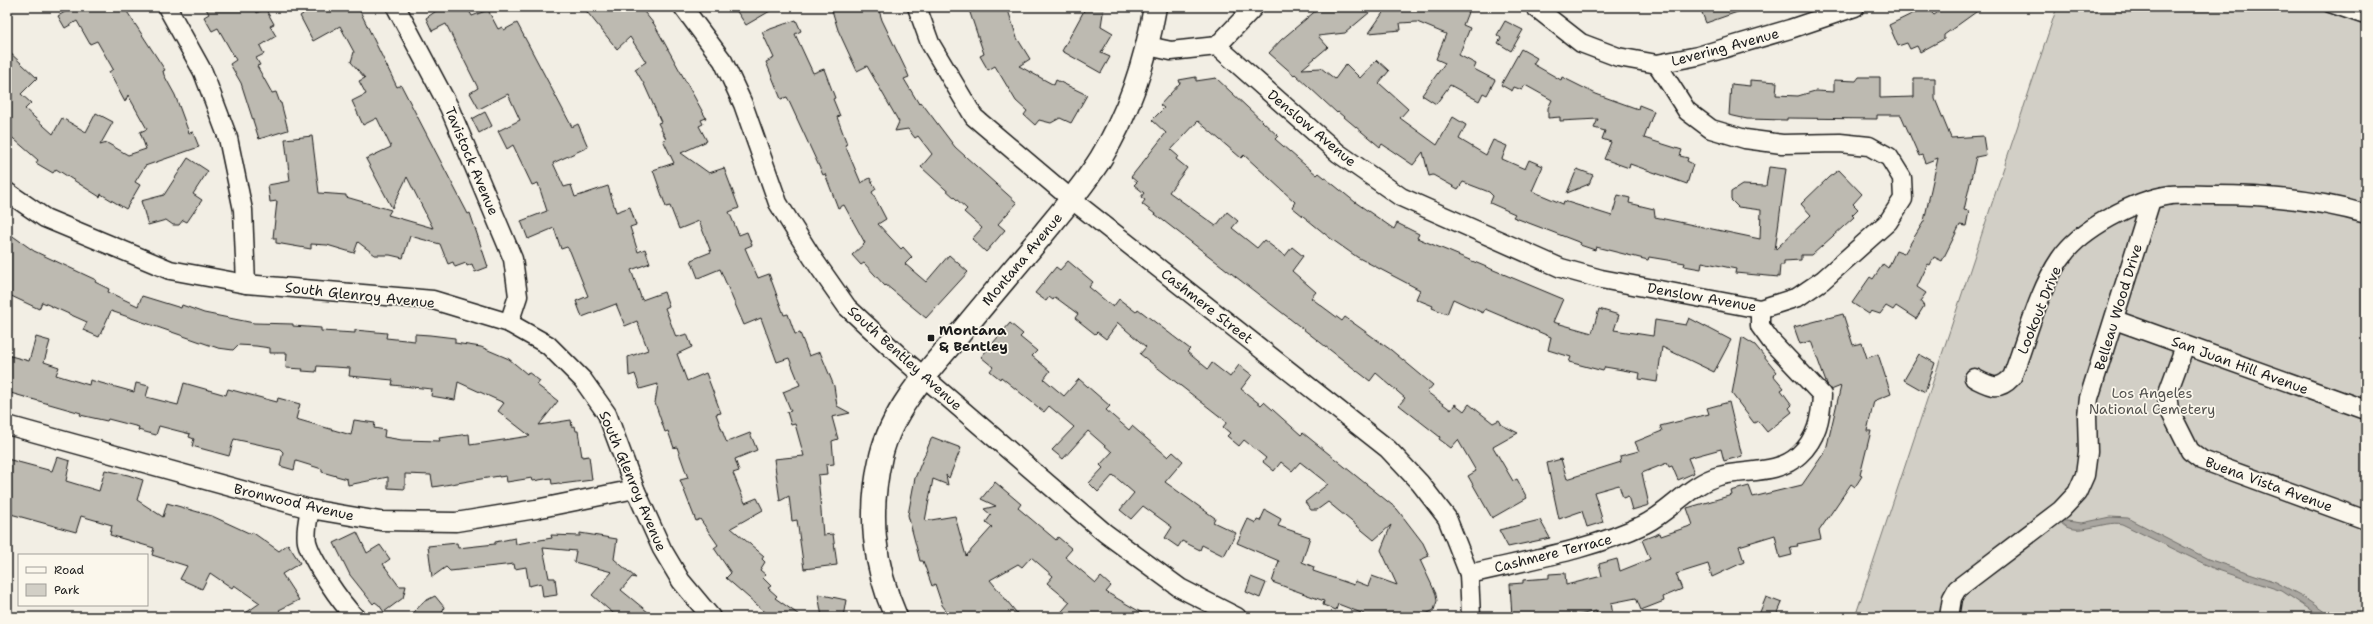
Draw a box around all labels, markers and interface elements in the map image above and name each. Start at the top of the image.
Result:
street label: Levering Avenue [1669,24,1781,70]
street label: Denslow Avenue [1264,86,1360,171]
street label: Tavistock Avenue [441,104,503,218]
street label: Montana Avenue [978,209,1066,309]
street label: Belleau Wood Drive [2090,242,2146,372]
street label: Lookout Drive [2013,263,2065,357]
street label: Cashmere Street [1157,265,1257,347]
street label: South Glenroy Avenue [284,278,436,312]
street label: Denslow Avenue [1646,279,1758,315]
street label: South Bentley Avenue [844,302,966,414]
place label: Montana & Bentley [939,321,1008,355]
street label: San Juan Hill Avenue [2169,332,2311,398]
marker: Montana & Bentley [926,333,936,343]
park label: Los Angeles National Cemetery [2089,384,2215,418]
street label: South Glenroy Avenue [595,408,671,554]
street label: Buena Vista Avenue [2203,453,2335,515]
street label: Bronwood Avenue [232,479,356,525]
street label: Cashmere Terrace [1492,530,1614,576]
legend [18,554,148,606]
text: Road [54,562,85,578]
text: Park [54,582,80,598]

